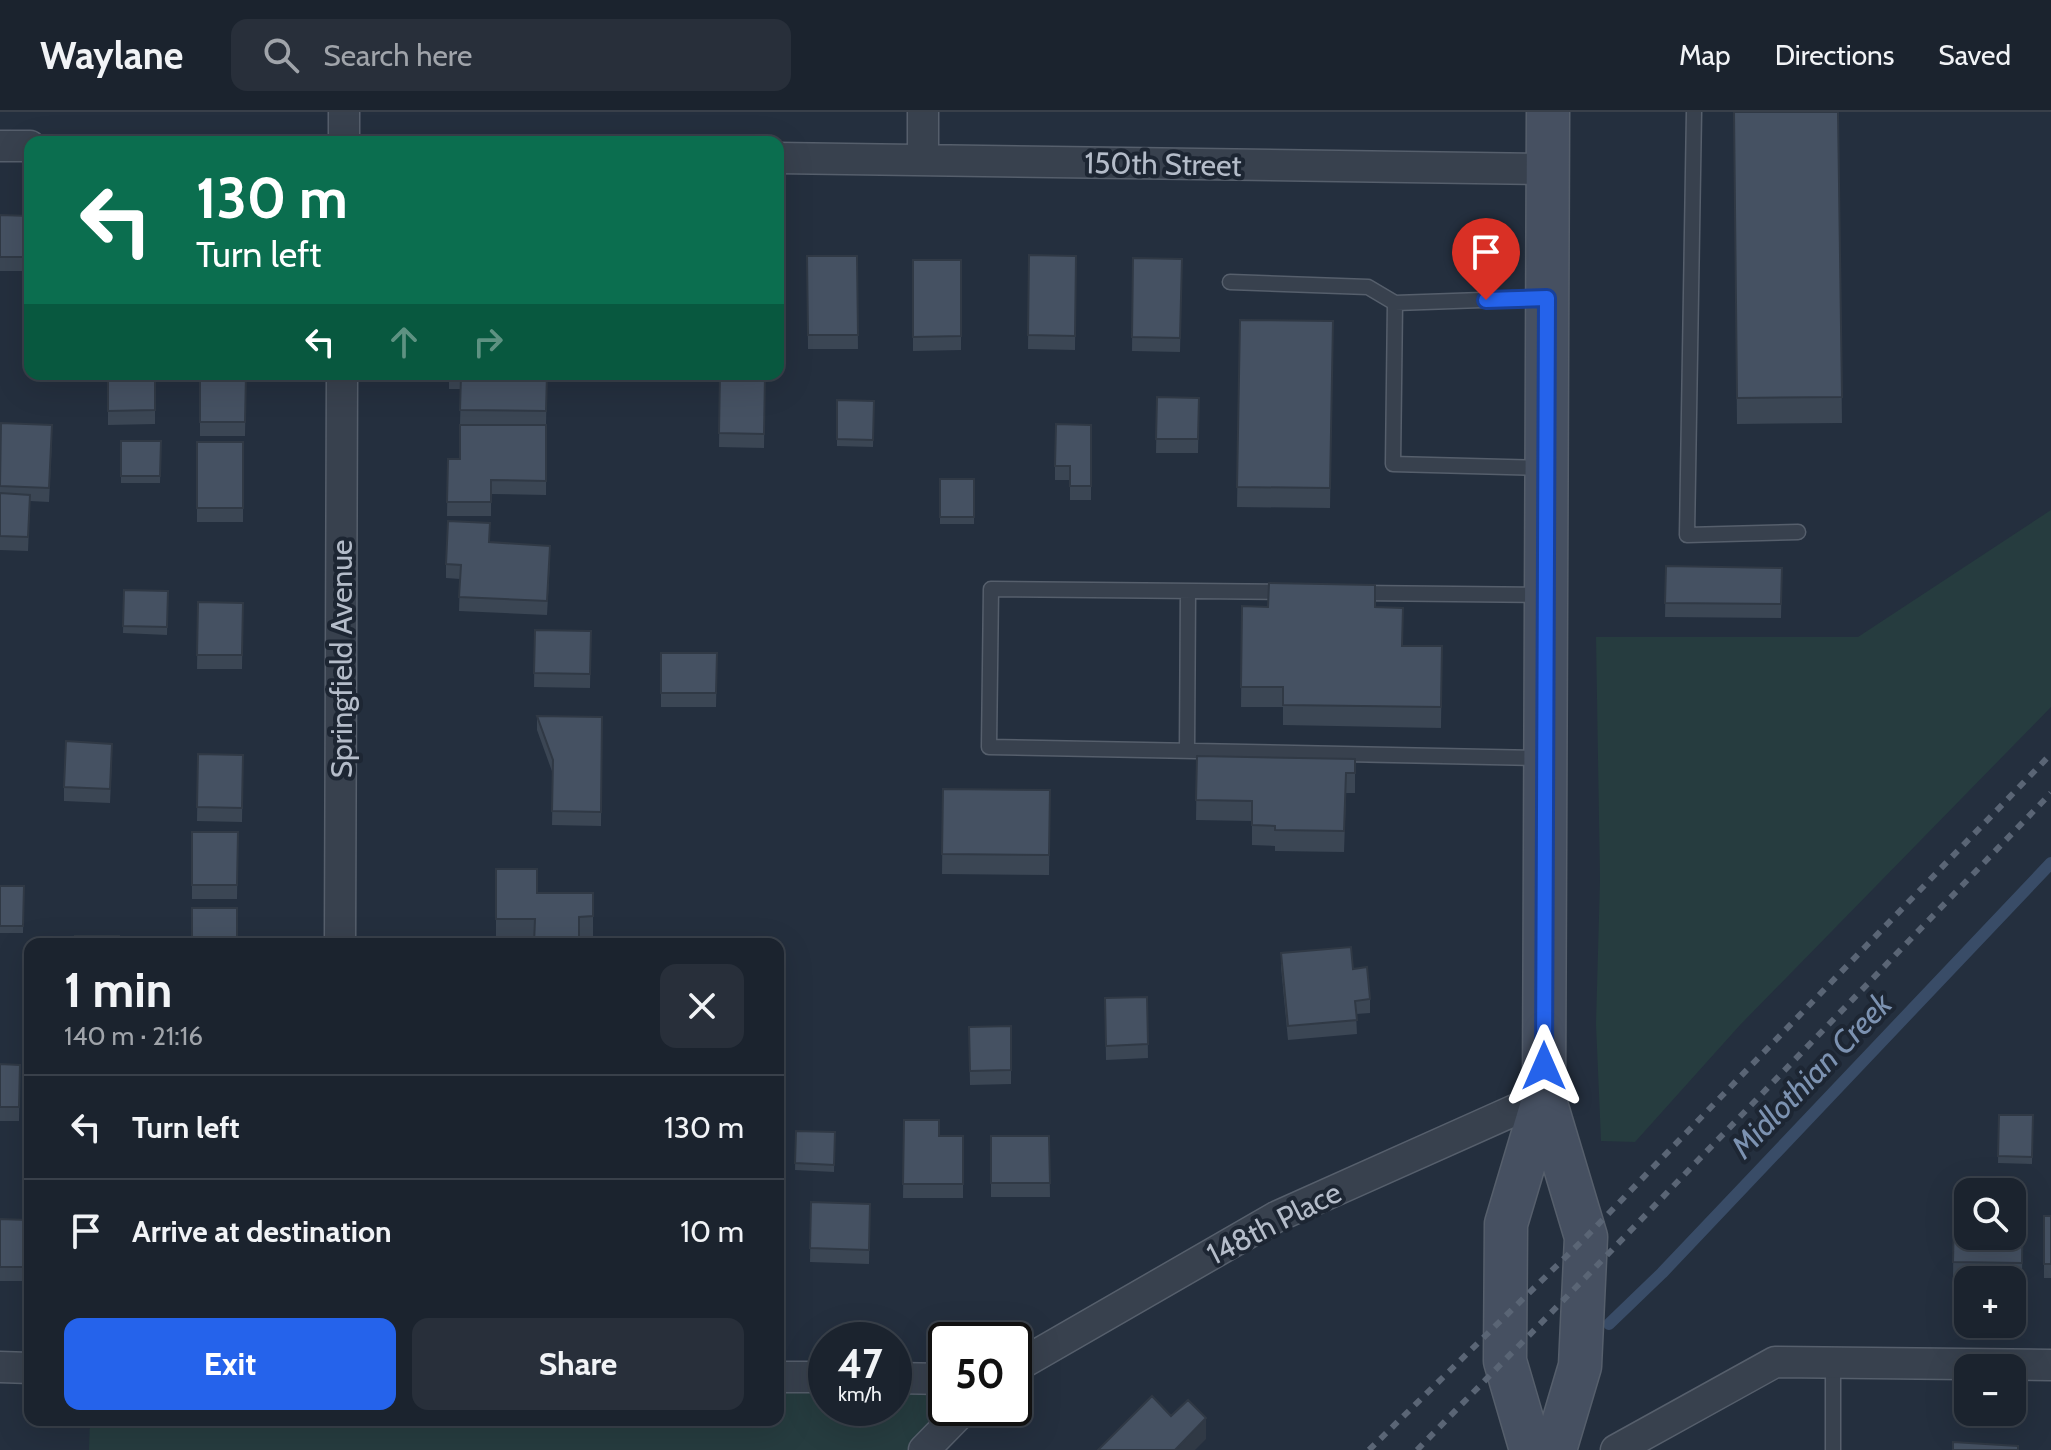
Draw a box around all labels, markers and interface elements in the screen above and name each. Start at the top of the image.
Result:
search box [231,19,791,91]
text: Waylane [40,32,183,79]
icon: search [259,33,303,77]
text: Search here [323,37,472,74]
text: Map [1679,38,1731,72]
text: Directions [1775,38,1894,72]
text: Saved [1938,38,2011,72]
street label: 150th Street [1084,144,1242,184]
text: 130 m [196,164,348,232]
icon: left [64,168,168,272]
pin [1452,218,1520,300]
icon: arrive [1464,230,1508,274]
text: Turn left [196,232,321,276]
icon: left [298,320,342,364]
icon: ahead [382,320,426,364]
icon: right [466,320,510,364]
street label: Springfield Avenue [323,540,360,778]
text: 1 min [64,961,172,1019]
button: close [660,964,744,1048]
water label: Midlothian Creek [1722,983,1900,1166]
text: 140 m · 21:16 [64,1020,203,1052]
position arrow [1502,1024,1586,1108]
icon: left [64,1105,108,1149]
text: Turn left [132,1109,240,1146]
text: 130 m [664,1109,744,1146]
street label: 148th Place [1201,1173,1347,1273]
map controls [1954,1178,2026,1426]
button: search [1954,1178,2026,1250]
icon: arrive [64,1209,108,1253]
text: Arrive at destination [132,1213,392,1250]
text: 10 m [680,1213,744,1250]
button: + [1954,1266,2026,1338]
button: Exit [64,1318,396,1410]
button: Share [412,1318,744,1410]
speed limit sign: 50 [928,1322,1032,1426]
text: 47 [837,1339,883,1388]
button: − [1954,1354,2026,1426]
text: km/h [838,1382,882,1406]

